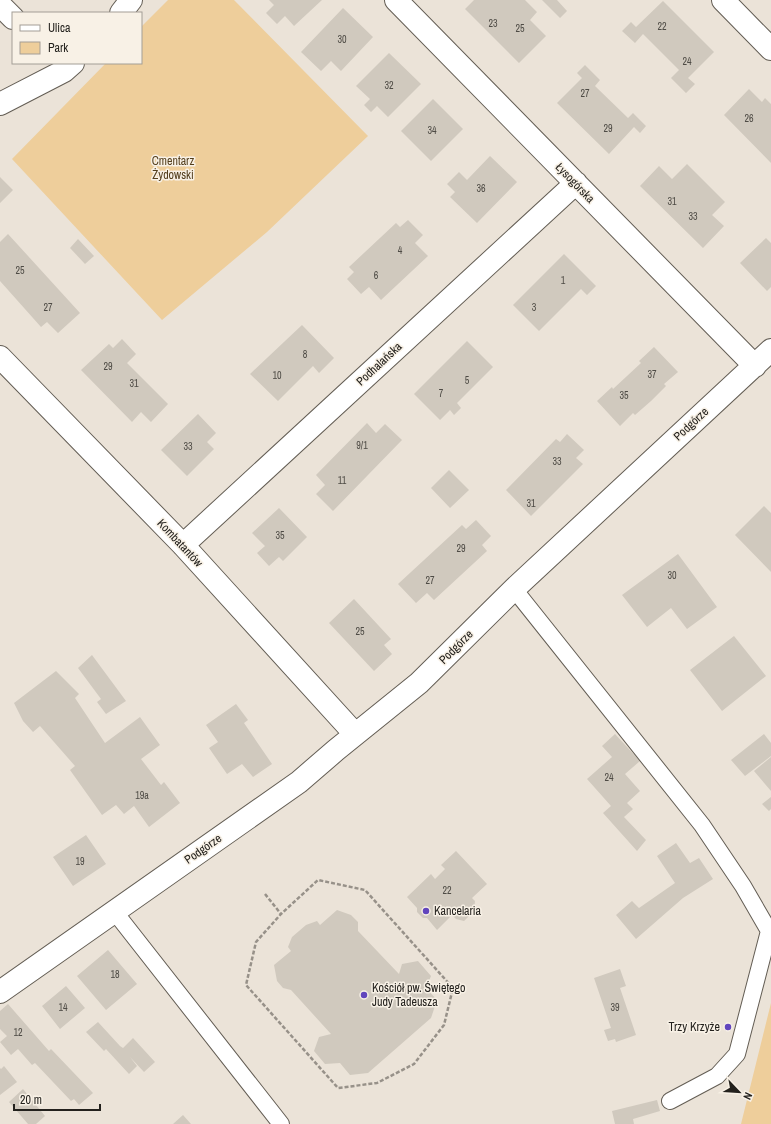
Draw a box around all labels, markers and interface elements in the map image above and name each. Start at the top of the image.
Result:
legend [12,12,142,64]
house number: 23 [488,17,498,30]
text: Ulica [48,20,71,36]
house number: 22 [657,20,667,33]
house number: 25 [515,22,525,35]
house number: 30 [337,33,347,46]
text: Park [48,40,68,56]
house number: 24 [682,55,692,68]
house number: 32 [384,79,394,92]
house number: 27 [580,87,590,100]
house number: 26 [744,112,754,125]
house number: 29 [603,122,613,135]
house number: 34 [427,124,437,137]
park label: Cmentarz Żydowski [152,153,194,183]
street label: Łysogórska [552,159,598,207]
house number: 36 [476,182,486,195]
house number: 31 [667,195,677,208]
house number: 33 [688,210,698,223]
house number: 4 [398,244,403,257]
house number: 25 [15,264,25,277]
house number: 6 [374,269,379,282]
house number: 1 [561,274,566,287]
house number: 27 [43,301,53,314]
house number: 3 [532,301,537,314]
street label: Podhalańska [353,338,406,389]
house number: 8 [303,348,308,361]
house number: 29 [103,360,113,373]
house number: 37 [647,368,657,381]
house number: 10 [272,369,282,382]
house number: 5 [465,374,470,387]
house number: 31 [129,377,139,390]
house number: 7 [439,387,444,400]
house number: 35 [619,389,629,402]
street label: Podgórze [670,404,712,444]
house number: 9/1 [356,439,368,452]
house number: 33 [183,440,193,453]
house number: 33 [552,455,562,468]
house number: 11 [338,474,347,487]
house number: 31 [526,497,536,510]
street label: Kombatantów [154,516,207,571]
house number: 35 [275,529,285,542]
house number: 29 [456,542,466,555]
house number: 30 [667,569,677,582]
house number: 27 [425,574,435,587]
house number: 25 [355,625,365,638]
street label: Podgórze [435,626,477,668]
house number: 24 [604,771,614,784]
house number: 19a [135,789,149,802]
street label: Podgórze [181,830,225,868]
house number: 19 [75,855,85,868]
house number: 22 [442,884,452,897]
place label: Kancelaria [434,903,482,919]
marker: Kancelaria [421,906,431,916]
house number: 18 [110,968,120,981]
place label: Kościół pw. Świętego Judy Tadeusza [372,980,466,1010]
marker: Kościół pw. Świętego Judy Tadeusza [359,990,369,1000]
house number: 14 [58,1001,68,1014]
house number: 39 [610,1001,620,1014]
place label: Trzy Krzyże [668,1019,720,1035]
marker: Trzy Krzyże [723,1022,733,1032]
house number: 12 [13,1026,23,1039]
north arrow [719,1072,759,1112]
scale bar [14,1086,100,1112]
text: N [740,1090,756,1102]
text: 20 m [20,1092,42,1108]

